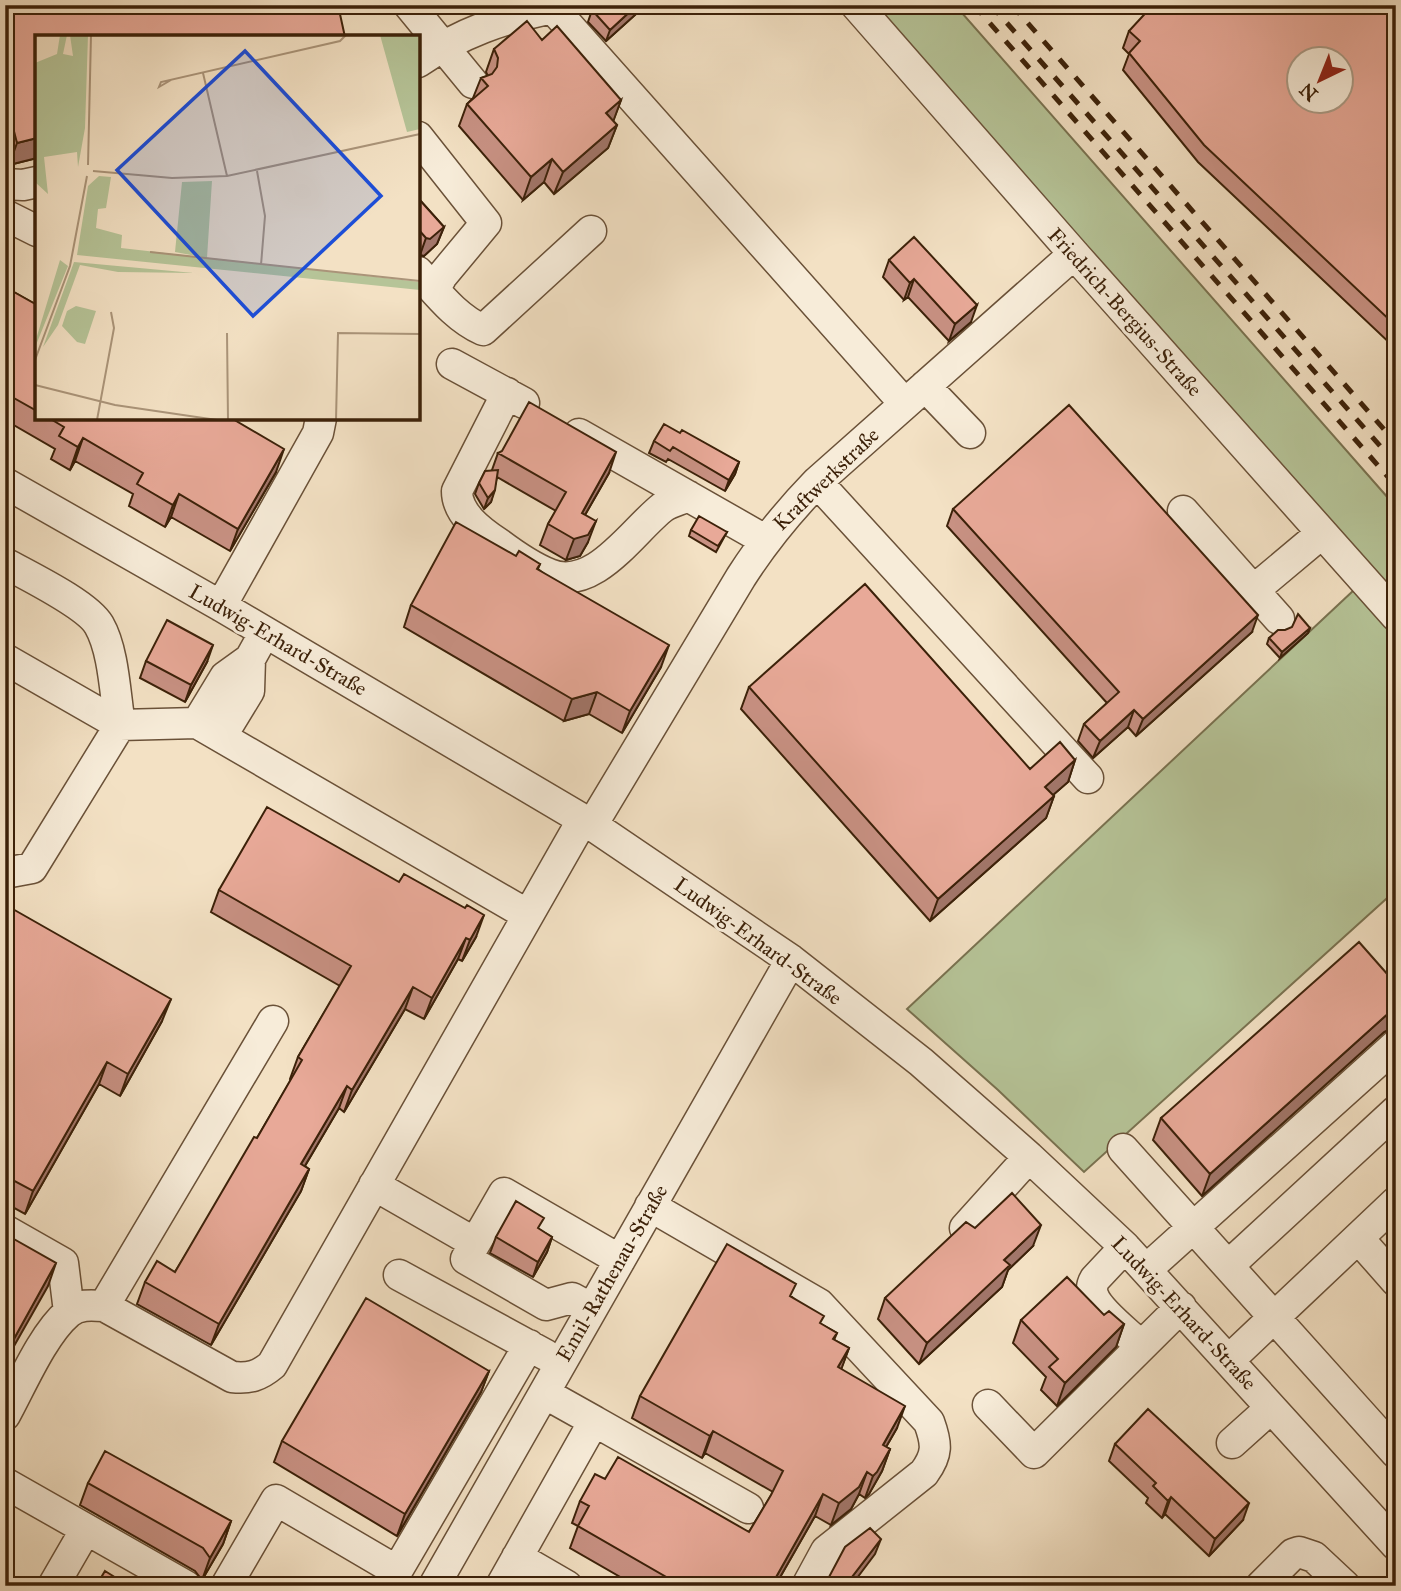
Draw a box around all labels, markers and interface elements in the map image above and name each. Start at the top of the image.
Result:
inset map [35,35,420,420]
north arrow [1286,46,1356,116]
text: N [1295,78,1322,106]
street label: Friedrich-Bergius-Straße [1042,222,1208,402]
street label: Kraftwerkstraße [768,422,885,536]
street label: Ludwig-Erhard-Straße [184,578,372,702]
street label: Ludwig-Erhard-Straße [669,871,847,1011]
street label: Emil-Rathenau-Straße [551,1180,673,1366]
street label: Ludwig-Erhard-Straße [1106,1231,1262,1396]

